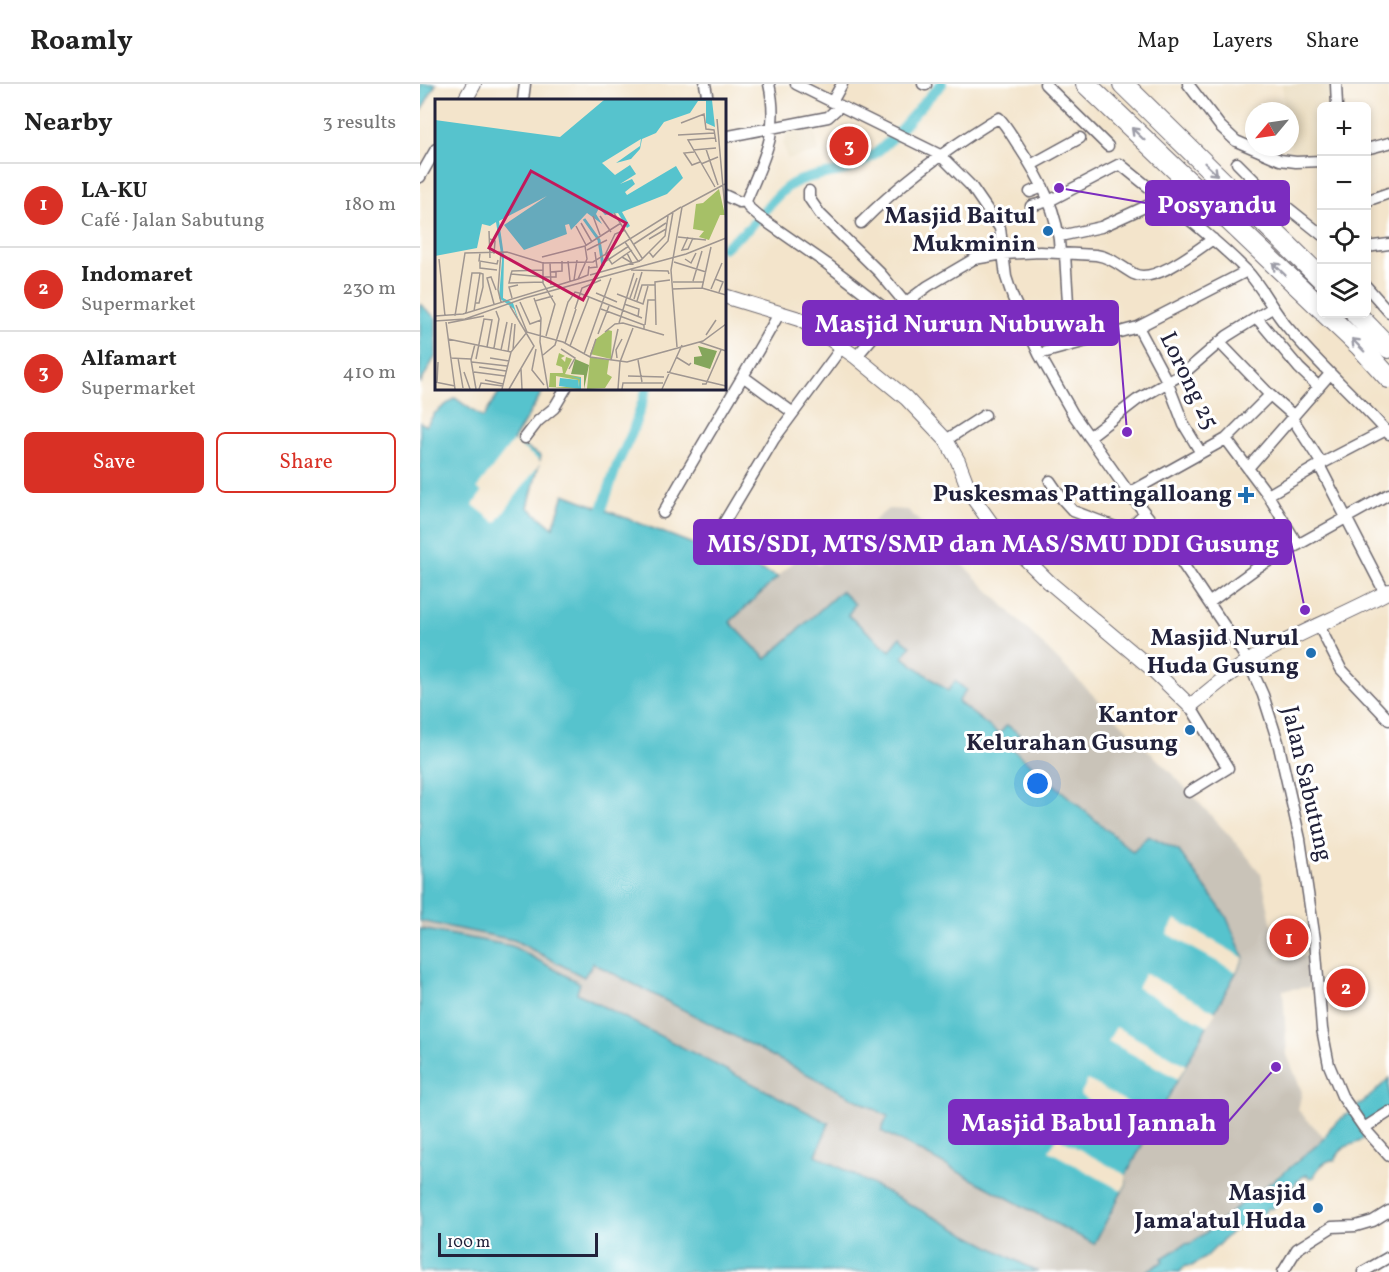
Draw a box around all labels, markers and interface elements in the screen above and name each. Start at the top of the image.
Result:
text: Roamly [30,22,133,61]
text: Map [1137,27,1179,56]
text: Layers [1212,27,1273,56]
text: Share [1306,27,1359,56]
inset map [435,99,726,390]
north arrow [1245,102,1299,156]
map controls [1317,102,1371,318]
button: + [1317,102,1371,156]
text: Nearby [24,105,113,141]
text: 3 results [322,109,396,137]
pin: 3 [830,124,868,168]
one-way arrow [1131,127,1146,141]
button: − [1317,156,1371,210]
one-way arrow [1203,161,1218,176]
text: LA-KU [81,176,148,207]
callout: Posyandu [1146,181,1289,225]
text: Posyandu [1157,188,1277,224]
text: 1 [39,191,48,219]
text: 180 m [344,191,396,219]
place label: Masjid Baitul Mukminin [884,200,1036,262]
text: Café · Jalan Sabutung [81,207,264,235]
button: locate [1317,210,1371,264]
marker: Masjid Baitul Mukminin [1041,224,1055,238]
text: Indomaret [81,260,193,291]
one-way arrow [1272,261,1287,276]
button: layers [1317,264,1371,318]
text: 2 [38,275,49,303]
text: 230 m [342,275,396,303]
text: Supermarket [81,291,196,319]
callout: Masjid Nurun Nubuwah [803,301,1118,345]
text: Masjid Nurun Nubuwah [814,307,1106,343]
street label: Lorong 25 [1150,326,1226,436]
one-way arrow [1351,337,1366,352]
text: Alfamart [81,344,177,375]
text: 3 [38,359,49,387]
text: 410 m [343,359,396,387]
text: Supermarket [81,375,196,403]
button: Save [24,432,204,493]
button: Share [216,432,396,493]
place label: Puskesmas Pattingalloang [933,478,1232,512]
marker: Puskesmas Pattingalloang [1237,486,1255,504]
callout: MIS/SDI, MTS/SMP dan MAS/SMU DDI Gusung [694,520,1291,564]
text: MIS/SDI, MTS/SMP dan MAS/SMU DDI Gusung [707,527,1279,563]
place label: Masjid Nurul Huda Gusung [1147,622,1299,684]
marker: Masjid Nurul Huda Gusung [1304,646,1318,660]
place label: Kantor Kelurahan Gusung [966,699,1178,761]
street label: Jalan Sabutung [1272,703,1340,865]
marker: Kantor Kelurahan Gusung [1183,723,1197,737]
your location [1023,769,1052,798]
pin: 1 [1270,916,1308,960]
pin: 2 [1326,966,1366,1010]
callout: Masjid Babul Jannah [949,1100,1228,1144]
text: Masjid Babul Jannah [961,1106,1217,1142]
place label: Masjid Jama'atul Huda [1133,1177,1306,1239]
marker: Masjid Jama'atul Huda [1311,1201,1325,1215]
scale bar [438,1230,598,1258]
text: 100 m [447,1232,490,1254]

